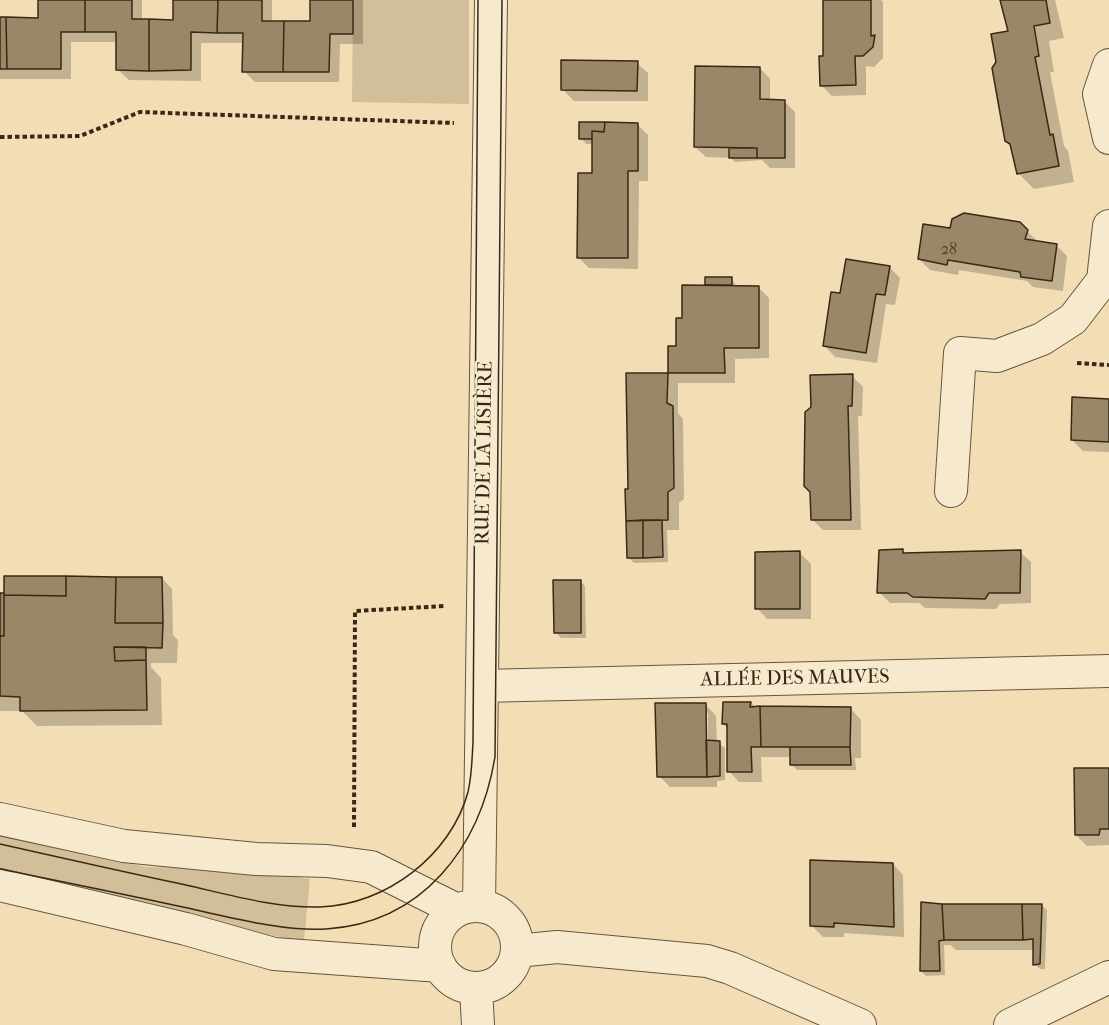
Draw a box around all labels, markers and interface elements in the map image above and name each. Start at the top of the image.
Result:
house number: 28 [941,240,957,260]
street label: RUE DE LA LISIÈRE [471,361,499,545]
street label: ALLÉE DES MAUVES [700,665,890,693]

